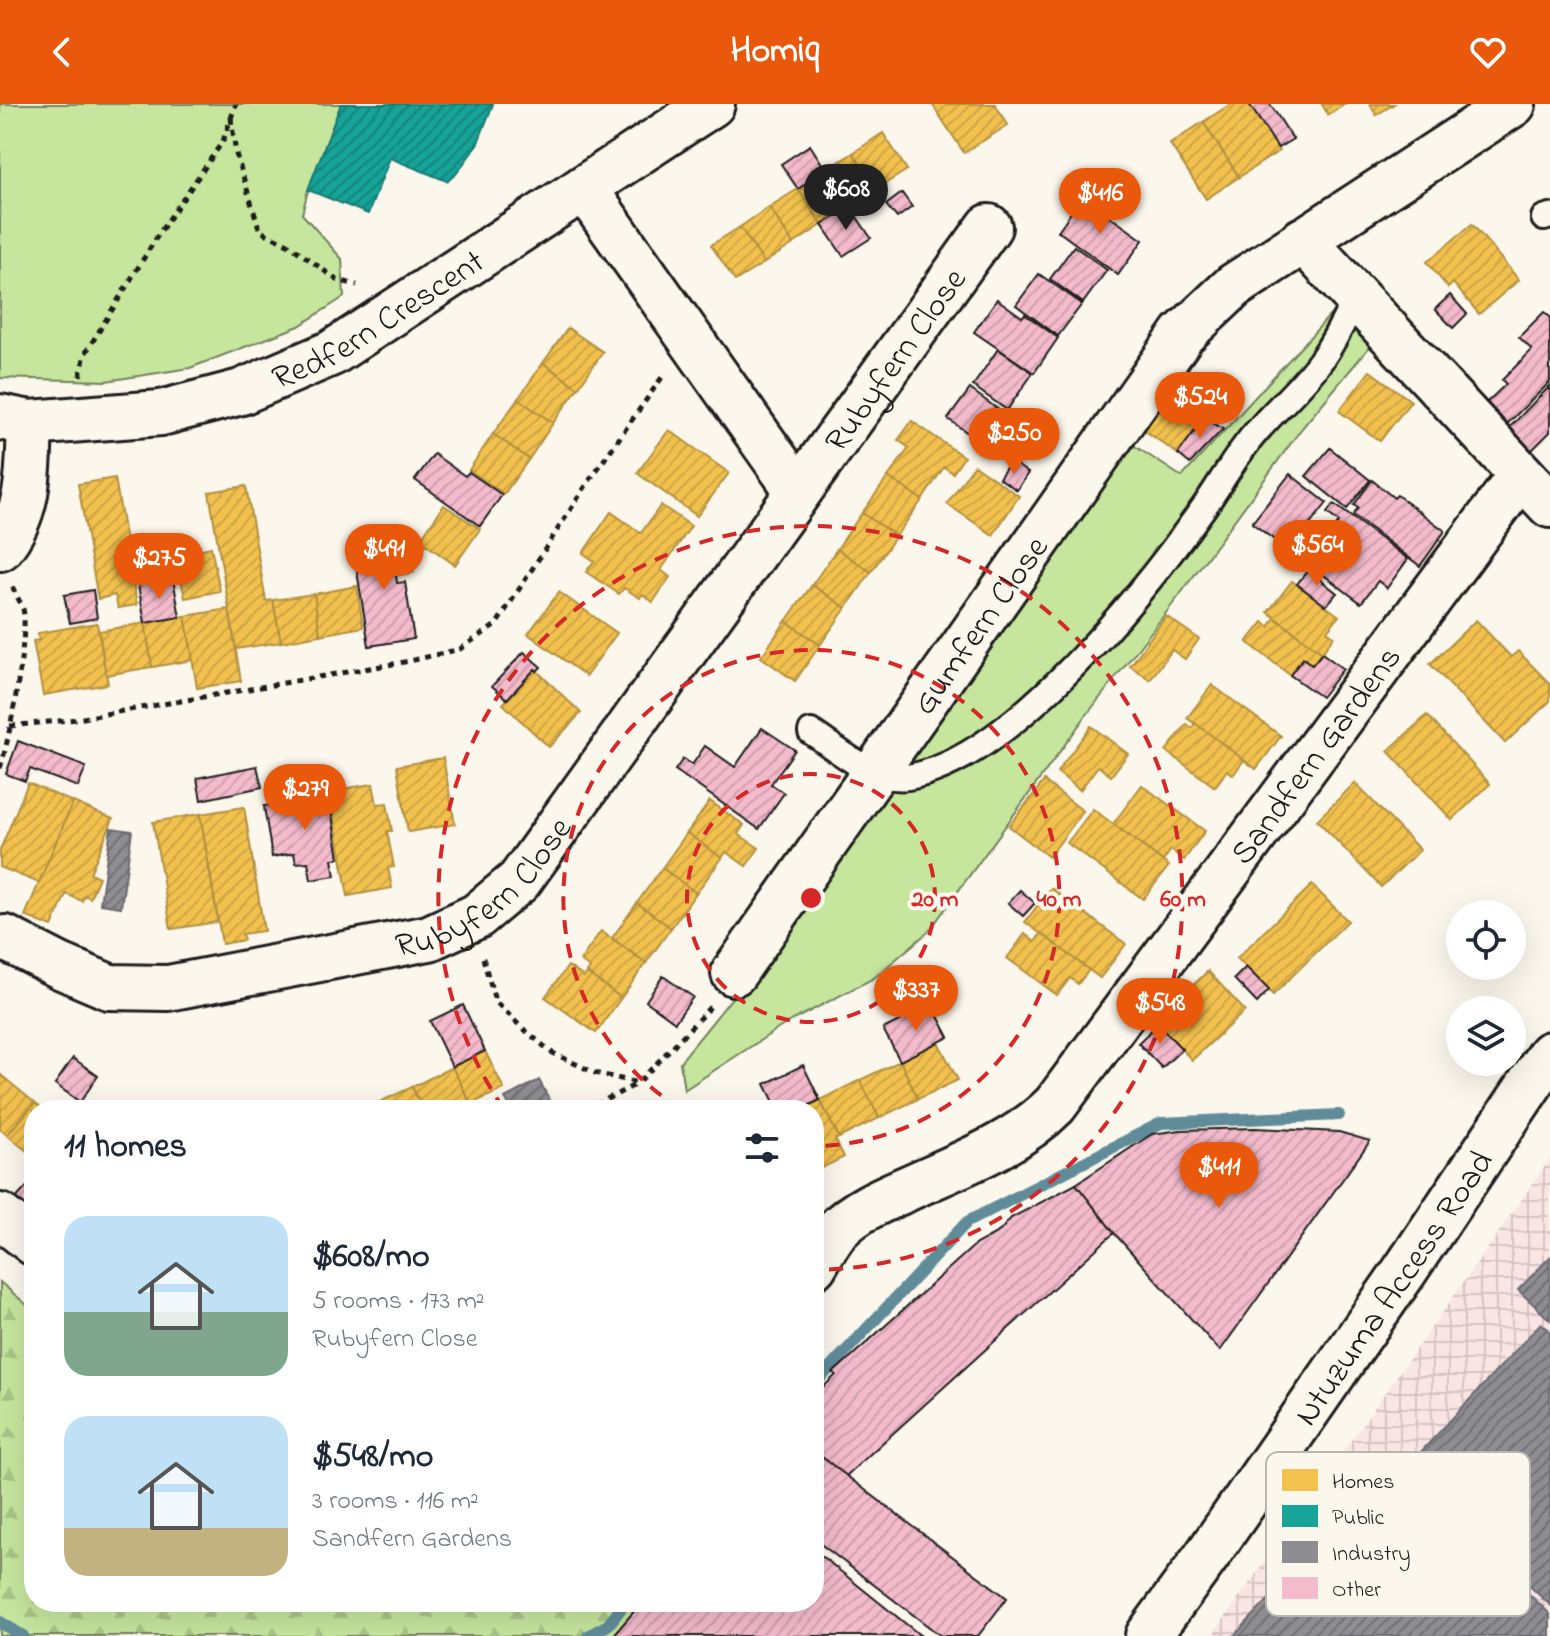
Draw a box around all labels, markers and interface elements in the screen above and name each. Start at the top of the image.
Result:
text: Homiq [730,26,820,79]
icon: back [40,30,84,74]
icon: heart [1466,30,1510,74]
pin: $608 [799,164,893,232]
pin: $416 [1053,168,1147,236]
text: $608 [822,171,870,209]
text: $416 [1077,175,1123,213]
street label: Redfern Crescent [265,239,495,405]
street label: Rubyfern Close [814,258,981,464]
pin: $524 [1153,372,1247,440]
text: $524 [1173,379,1227,417]
pin: $250 [967,408,1061,476]
text: $250 [987,415,1041,453]
pin: $564 [1270,520,1364,588]
pin: $491 [337,524,431,592]
street label: Gumfern Close [902,526,1063,726]
text: $564 [1291,527,1343,565]
text: $491 [363,531,405,569]
pin: $275 [112,533,206,601]
text: $275 [132,540,186,578]
street label: Sandfern Gardens [1220,637,1416,877]
pin: $279 [258,764,352,832]
text: $279 [281,771,329,809]
street label: Rubyfern Close [392,807,587,973]
text: 20 m [911,883,959,918]
text: 40 m [1037,883,1082,918]
text: 60 m [1160,883,1206,918]
centre of rings [797,884,825,912]
map controls [1446,900,1526,1076]
button: locate [1446,900,1526,980]
pin: $337 [869,965,963,1033]
text: $337 [892,972,940,1010]
pin: $548 [1113,978,1207,1046]
text: $548 [1134,985,1186,1023]
button: layers [1446,996,1526,1076]
text: 11 homes [64,1123,187,1173]
icon: filters [740,1126,784,1170]
street label: Ntuzuma Access Road [1283,1141,1508,1437]
pin: $411 [1172,1142,1266,1210]
text: $411 [1198,1149,1240,1187]
text: $608/mo [312,1233,430,1283]
icon: home [128,1248,224,1344]
text: 5 rooms · 173 m² [312,1283,485,1321]
text: Rubyfern Close [312,1321,478,1359]
text: $548/mo [312,1433,433,1483]
icon: home [128,1448,224,1544]
legend [1266,1452,1530,1616]
text: Homes [1332,1467,1394,1499]
text: 3 rooms · 116 m² [312,1483,479,1521]
text: Public [1332,1503,1385,1535]
text: Sandfern Gardens [312,1521,512,1559]
text: Industry [1332,1539,1411,1572]
text: Other [1332,1575,1381,1607]

